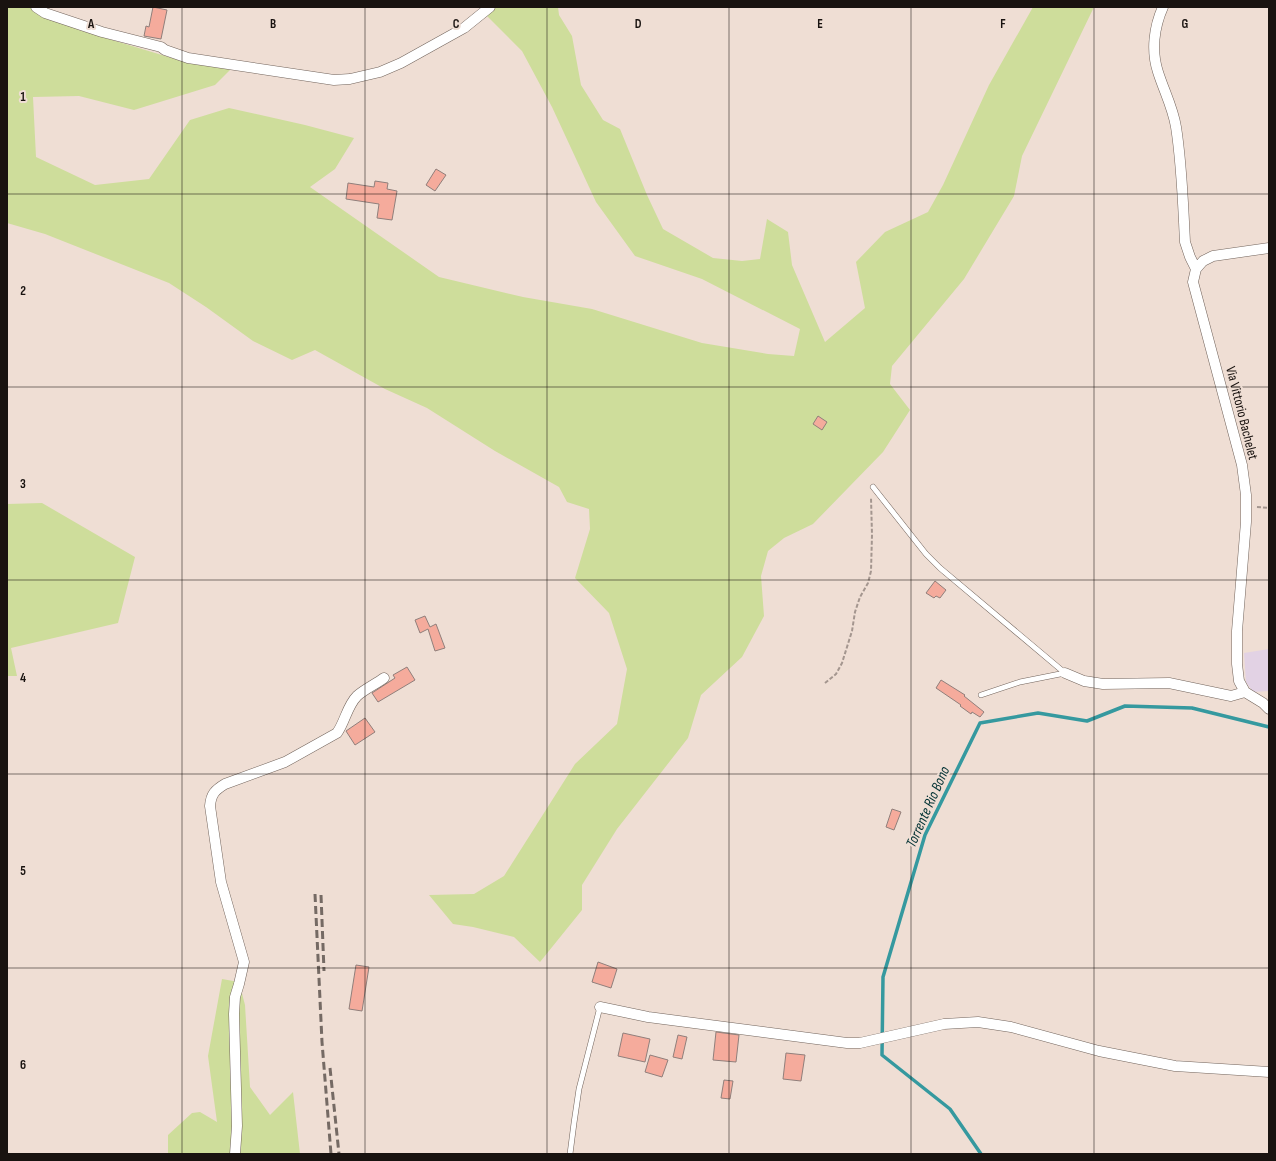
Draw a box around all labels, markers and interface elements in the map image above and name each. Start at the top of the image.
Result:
text: A [87,16,95,32]
text: B [270,16,276,32]
text: C [453,16,460,32]
text: D [635,16,642,32]
text: E [817,16,823,32]
text: F [1000,16,1006,32]
text: G [1182,16,1189,32]
text: 1 [20,89,26,105]
text: 2 [20,283,26,299]
street label: Via Vittorio Bachelet [1222,365,1262,461]
text: 3 [20,476,26,492]
text: 4 [20,670,26,686]
water label: Torrente Rio Bono [902,763,954,851]
text: 5 [20,863,26,879]
text: 6 [20,1057,26,1073]

